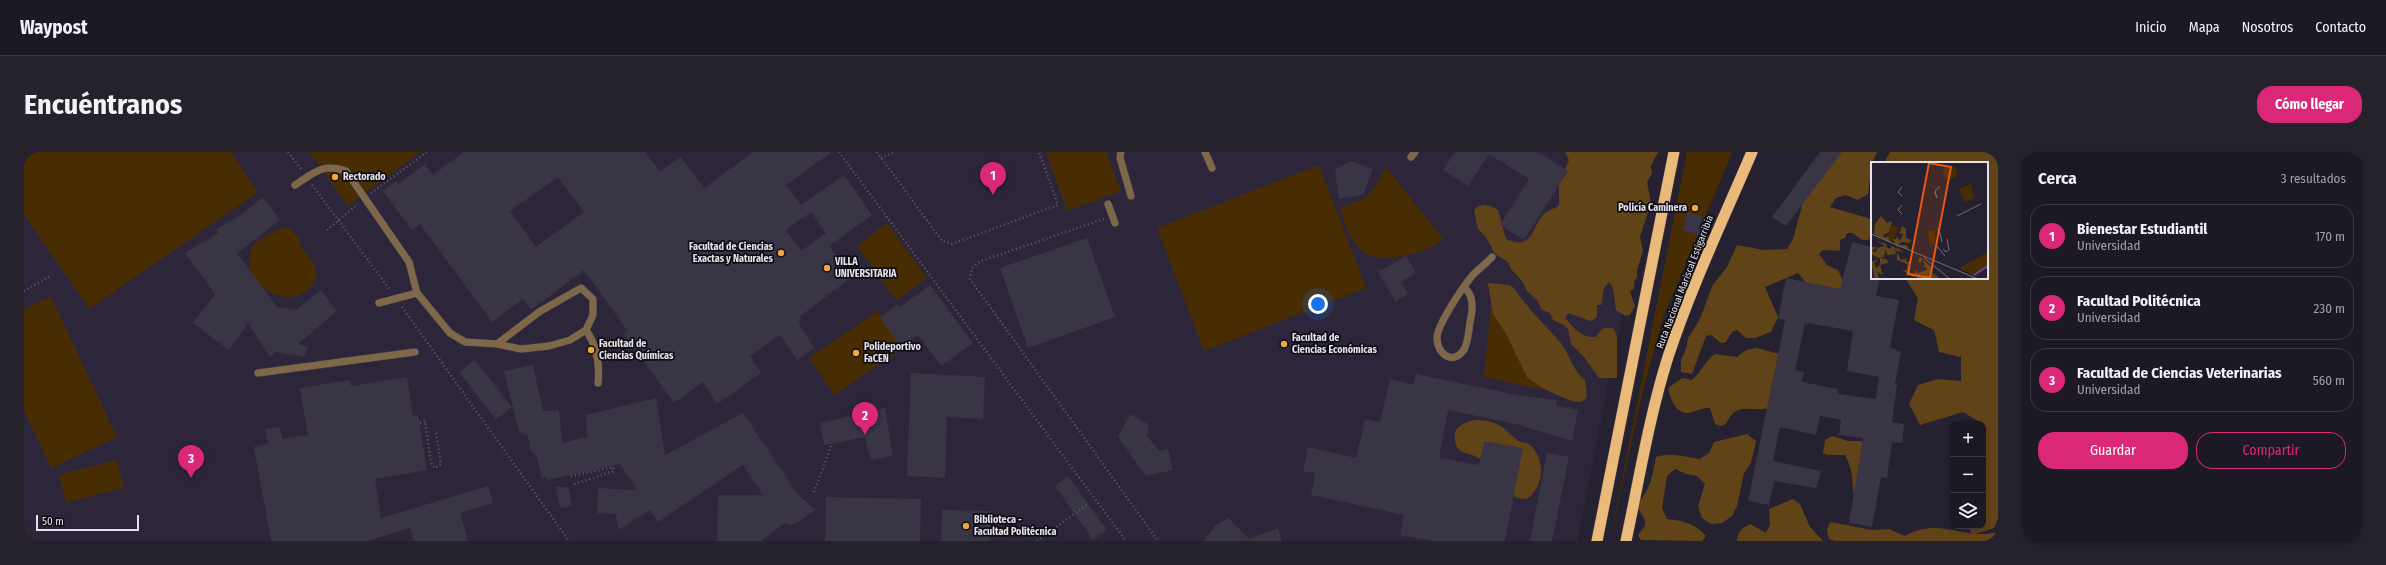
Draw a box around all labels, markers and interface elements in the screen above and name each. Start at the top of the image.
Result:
text: Waypost [20,16,88,39]
text: Inicio [2135,19,2167,36]
text: Mapa [2189,19,2220,36]
text: Nosotros [2242,19,2293,36]
text: Contacto [2315,19,2366,36]
button: Cómo llegar [2257,86,2362,123]
text: Encuéntranos [24,88,182,121]
pin: 1 [980,162,1006,195]
inset map [1871,162,1988,279]
text: Cerca [2038,168,2077,189]
place label: Rectorado [343,171,386,183]
text: 3 resultados [2281,171,2346,186]
marker: Rectorado [330,172,340,182]
place label: Policía Caminera [1618,201,1687,214]
marker: Policía Caminera [1690,203,1700,213]
street label: Ruta Nacional Mariscal Estigarribia [1654,214,1716,350]
text: Bienestar Estudiantil [2077,220,2207,238]
text: 1 [2049,229,2055,244]
text: 170 m [2315,229,2345,244]
text: Universidad [2077,238,2140,253]
place label: Facultad de Ciencias Exactas y Naturales [689,241,774,265]
marker: Facultad de Ciencias Exactas y Naturales [776,248,786,258]
place label: VILLA UNIVERSITARIA [834,256,897,280]
marker: VILLA UNIVERSITARIA [822,263,832,273]
text: Facultad Politécnica [2077,292,2201,310]
your location [1308,294,1328,314]
text: 2 [2049,301,2055,316]
text: 230 m [2314,301,2345,316]
text: Universidad [2077,310,2140,325]
place label: Facultad de Ciencias Económicas [1292,332,1377,356]
place label: Facultad de Ciencias Químicas [599,338,674,362]
marker: Facultad de Ciencias Económicas [1279,339,1289,349]
place label: Polideportivo FaCEN [864,341,921,365]
marker: Facultad de Ciencias Químicas [586,345,596,355]
marker: Polideportivo FaCEN [851,348,861,358]
text: Facultad de Ciencias Veterinarias [2077,364,2282,382]
text: 3 [2049,373,2055,388]
text: 560 m [2313,373,2345,388]
text: Universidad [2077,382,2140,397]
pin: 2 [852,402,878,435]
map controls [1950,421,1986,529]
button: + [1950,421,1986,457]
button: Guardar [2038,432,2188,469]
button: Compartir [2196,432,2346,469]
pin: 3 [178,445,204,478]
button: − [1950,457,1986,493]
button: layers [1950,493,1986,529]
scale bar [36,513,139,532]
place label: Biblioteca - Facultad Politécnica [974,514,1057,538]
text: 50 m [42,515,64,528]
marker: Biblioteca - Facultad Politécnica [961,521,971,531]

